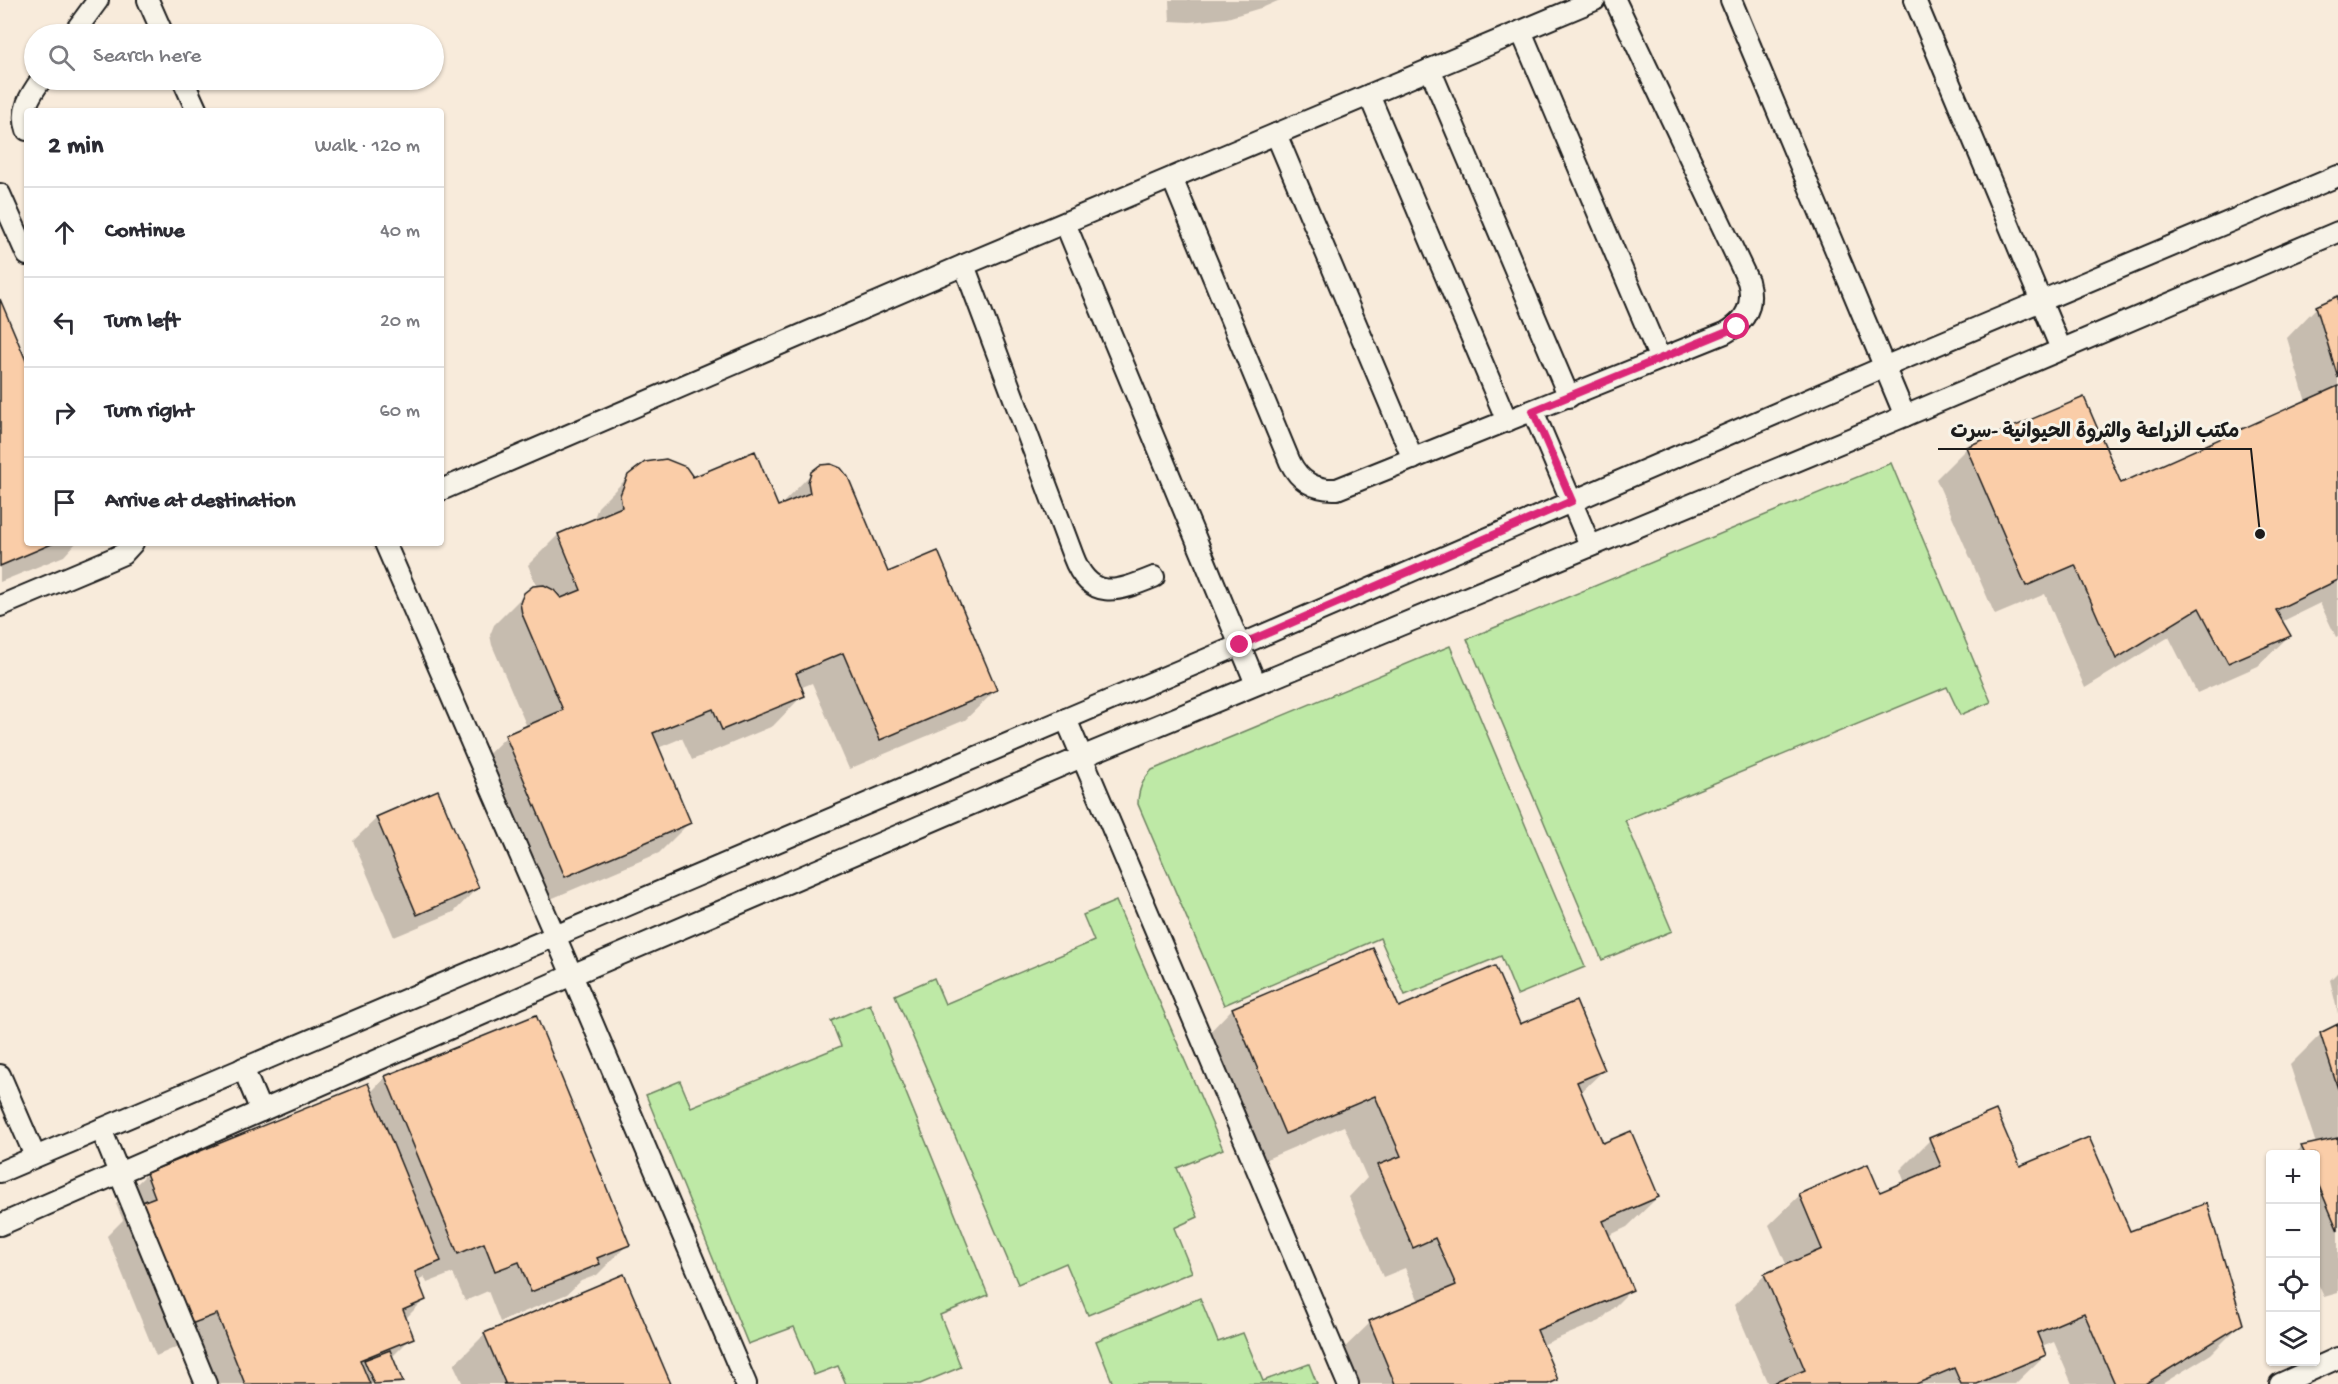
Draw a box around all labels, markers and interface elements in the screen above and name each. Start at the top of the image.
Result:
search box [24,24,444,90]
icon: search [45,41,78,74]
text: Search here [93,44,201,70]
text: 2 min [48,132,103,163]
text: Walk · 120 m [315,136,420,159]
icon: ahead [48,216,81,249]
text: Continue [105,219,185,245]
text: 40 m [380,221,420,244]
icon: left [48,306,81,339]
text: Turn left [105,309,179,335]
text: 20 m [380,311,420,334]
route start [1723,313,1749,339]
icon: right [48,396,81,429]
text: Turn right [105,399,193,425]
text: 60 m [380,401,420,424]
callout: مكتب الزراعة والثروة الحيوانية -سرت [1938,411,2251,449]
text: مكتب الزراعة والثروة الحيوانية -سرت [1951,421,2239,445]
icon: arrive [48,486,81,519]
text: Arrive at destination [105,489,295,515]
route end [1226,631,1252,657]
map controls [2266,1150,2320,1366]
button: + [2266,1150,2320,1204]
button: − [2266,1204,2320,1258]
button: locate [2266,1258,2320,1312]
button: layers [2266,1312,2320,1366]

